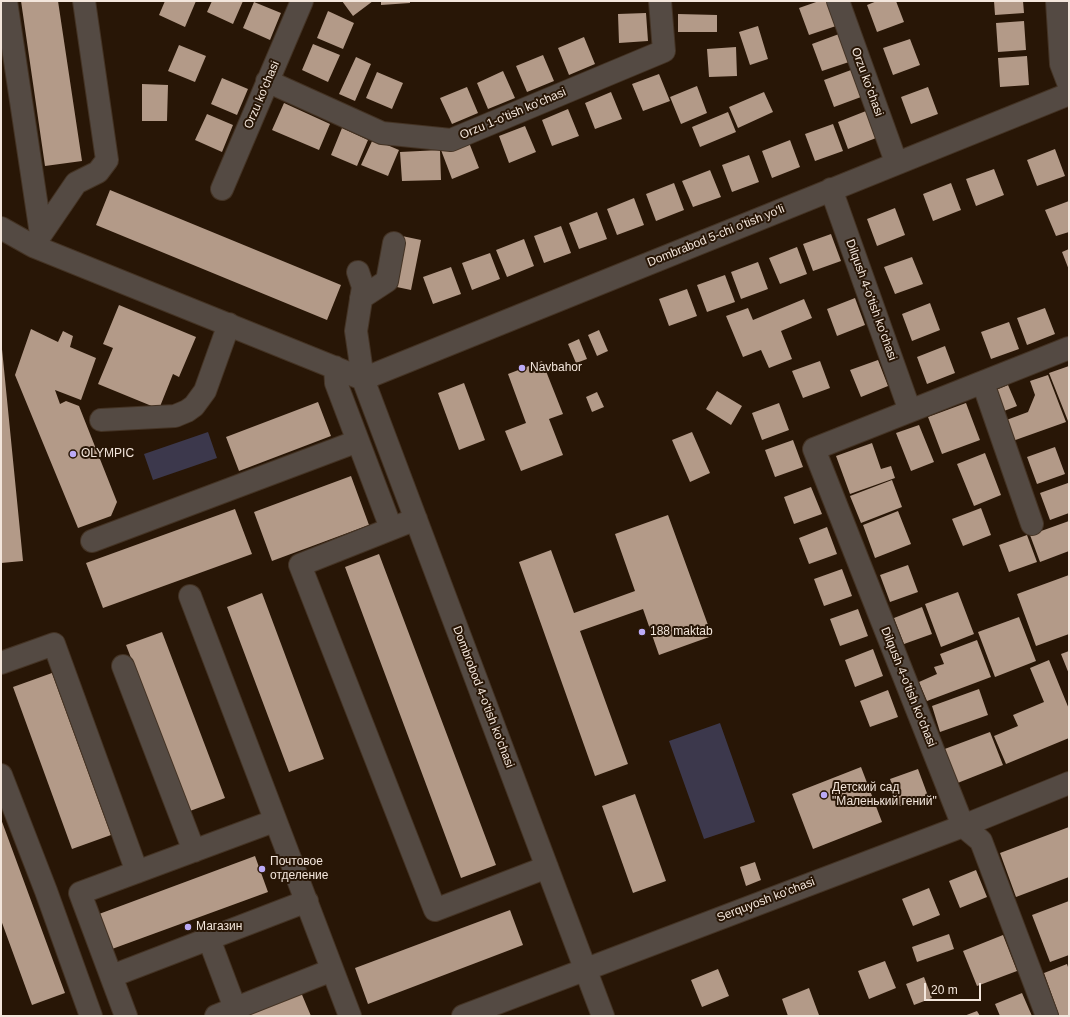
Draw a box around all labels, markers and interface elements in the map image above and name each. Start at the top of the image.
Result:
street label: Orzu ko'chasi [848,46,886,118]
street label: Orzu ko'chasi [241,59,283,131]
street label: Orzu 1-o'tish ko'chasi [458,85,568,143]
street label: Dombrabod 5-chi o'tish yo'li [645,202,787,270]
street label: Dilqush 4-o'tish ko'chasi [842,237,900,363]
place label: Navbahor [530,361,582,375]
marker: Navbahor [517,363,527,373]
place label: OLYMPIC [81,447,134,461]
marker: OLYMPIC [68,449,78,459]
street label: Dombrobod 4-o'tish ko'chasi [449,624,517,770]
place label: 188 maktab [650,625,713,639]
street label: Dilqush 4-o'tish ko'chasi [877,625,939,749]
marker: 188 maktab [637,627,647,637]
place label: Детский сад "Маленький гений" [832,781,937,809]
marker: Детский сад "Маленький гений" [819,790,829,800]
place label: Почтовое отделение [270,855,328,883]
marker: Почтовое отделение [257,864,267,874]
street label: Serquyosh ko'chasi [715,875,817,925]
place label: Магазин [196,920,242,934]
marker: Магазин [183,922,193,932]
scale bar [926,975,983,1001]
text: 20 m [931,983,958,997]

